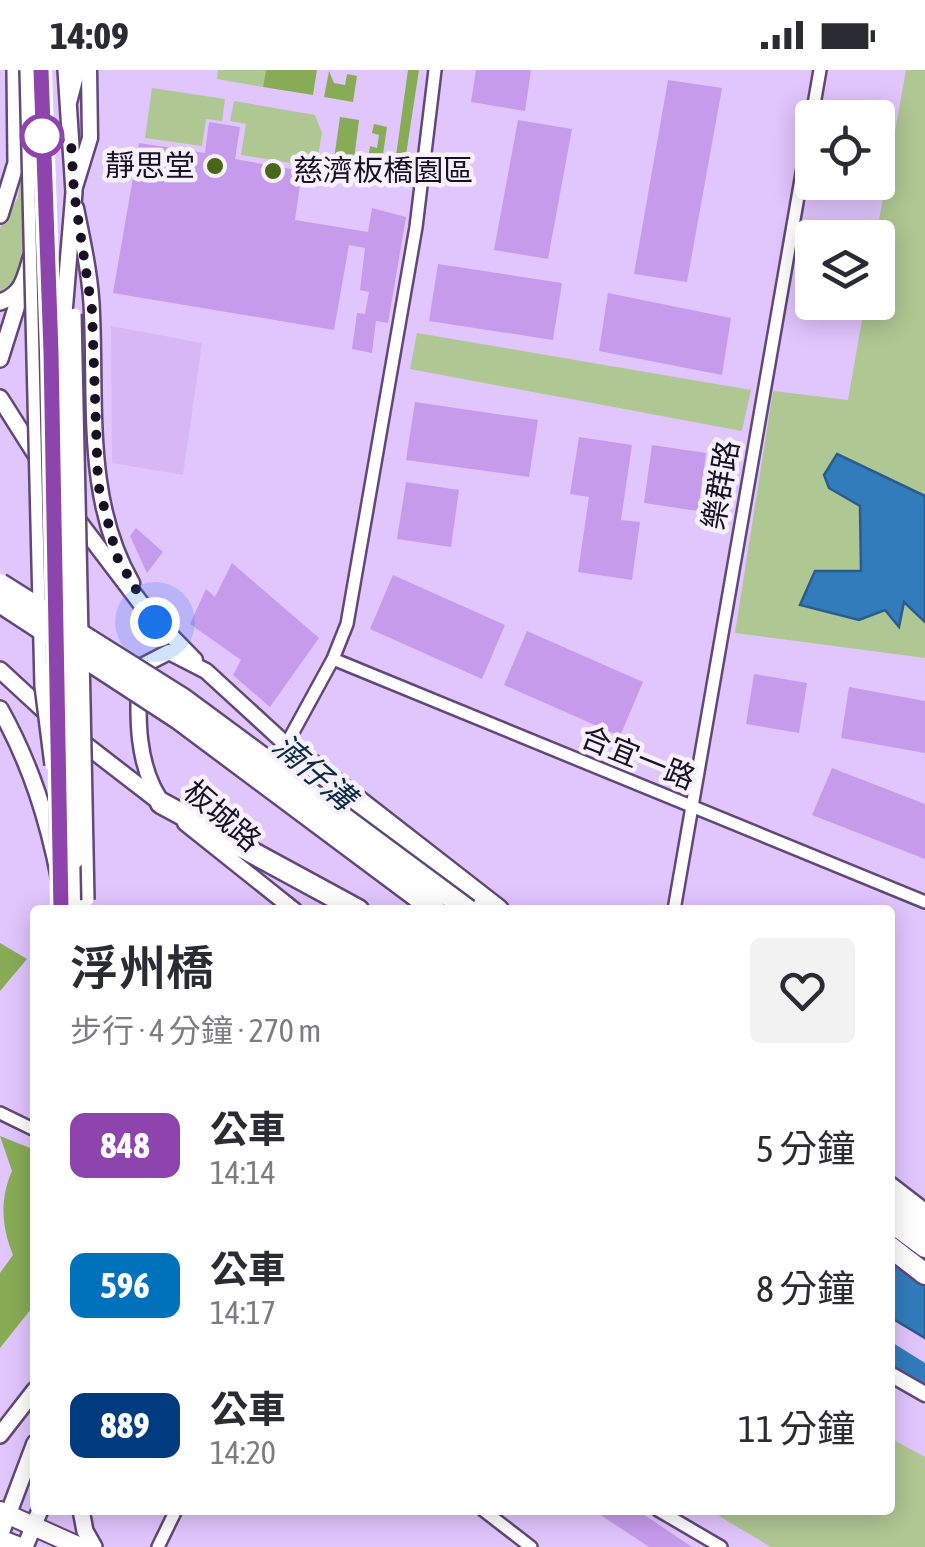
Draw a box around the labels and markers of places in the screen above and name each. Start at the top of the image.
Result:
unlabelled marker [21,115,63,157]
place label: 靜思堂 [105,148,195,182]
place label: 慈濟板橋園區 [293,153,473,187]
marker: 靜思堂 [204,155,226,177]
marker: 慈濟板橋園區 [262,160,284,182]

